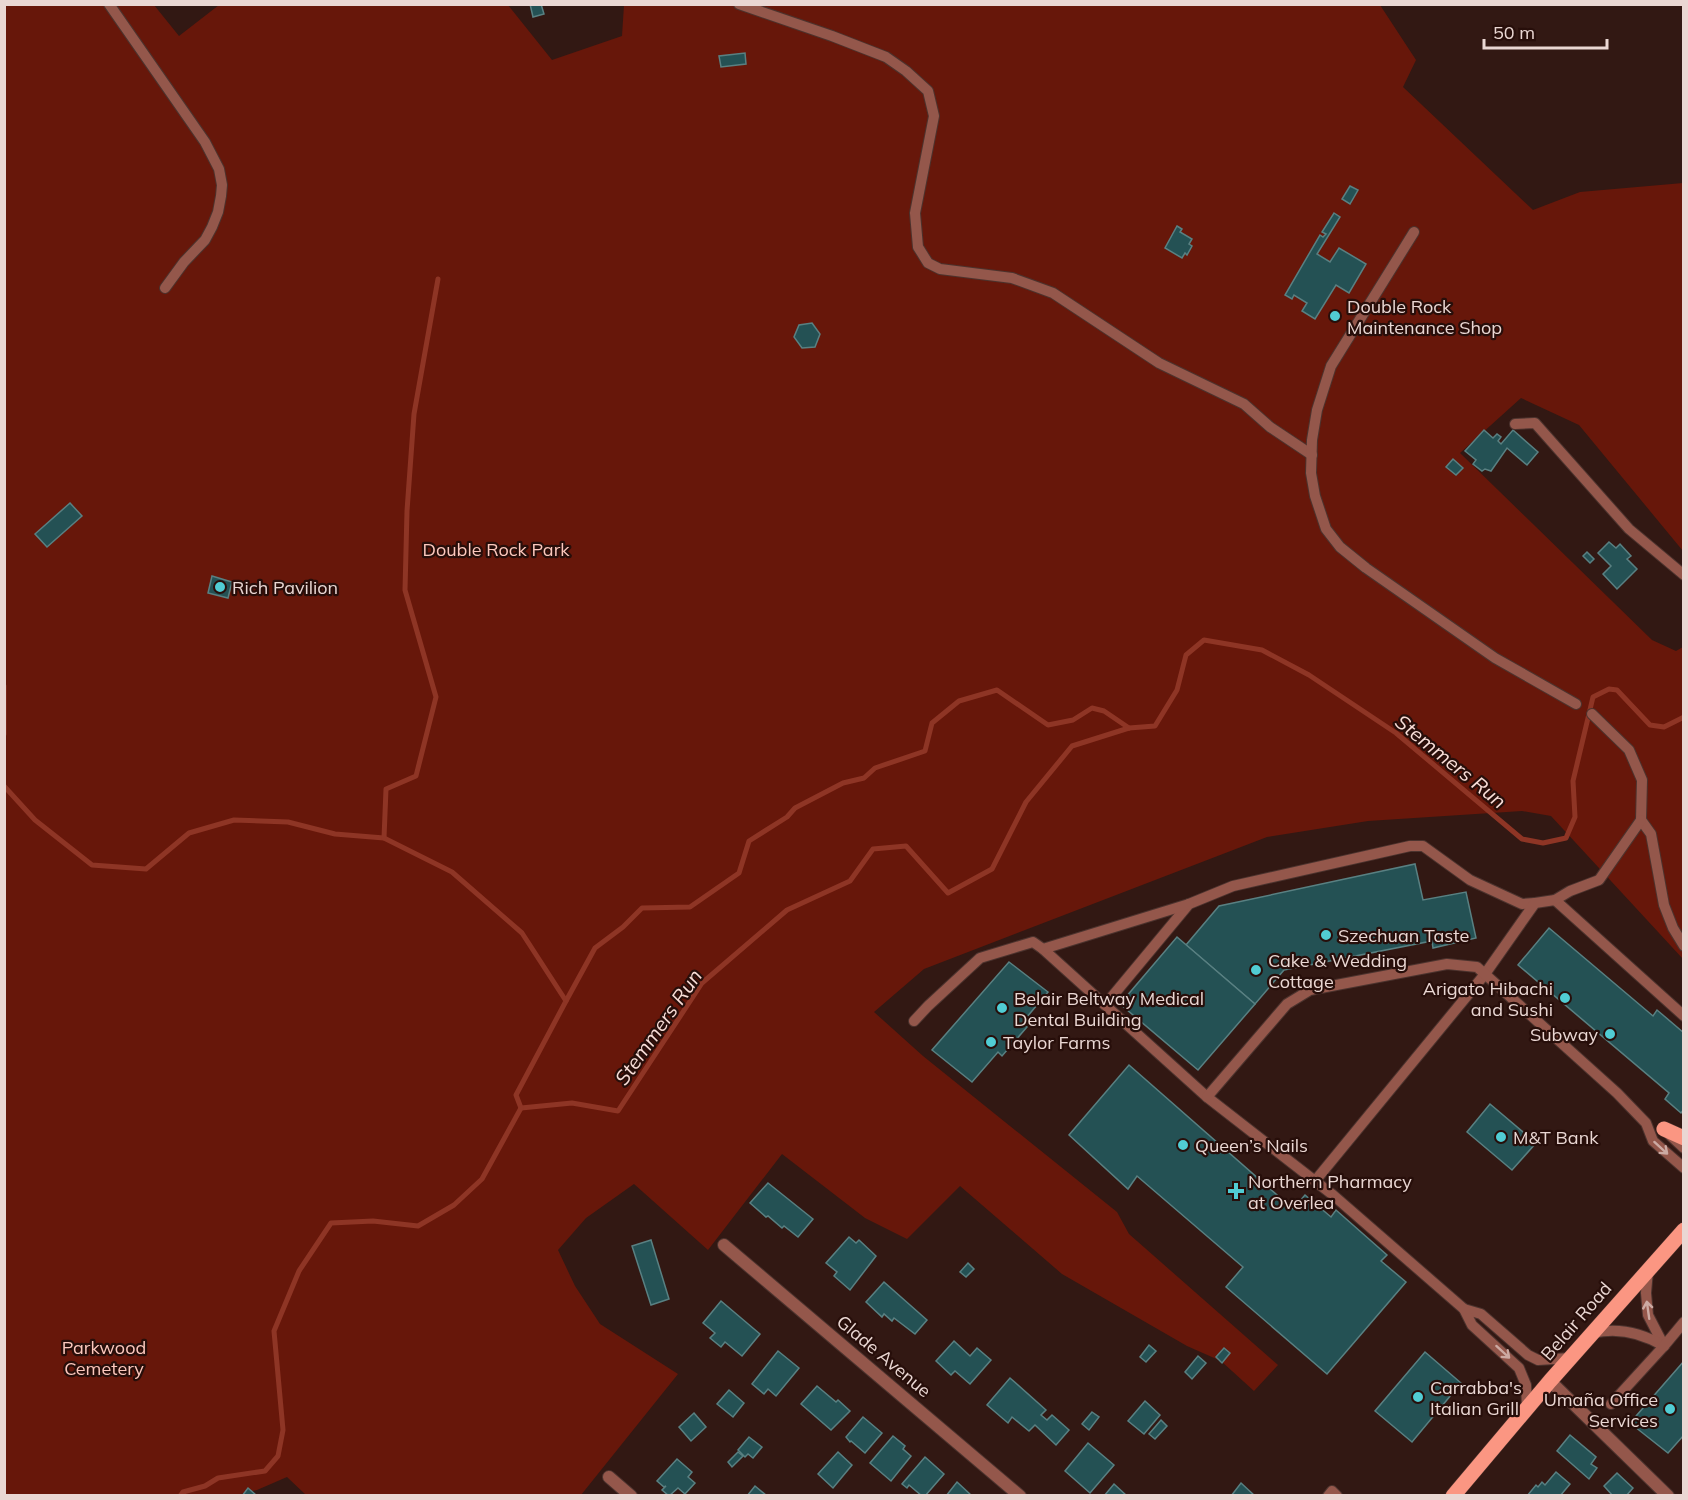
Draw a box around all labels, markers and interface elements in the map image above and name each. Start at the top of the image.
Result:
scale bar [1484,12,1607,50]
text: 50 m [1493,21,1535,44]
place label: Double Rock Maintenance Shop [1347,295,1502,339]
marker: Double Rock Maintenance Shop [1328,309,1342,323]
park label: Double Rock Park [423,538,570,561]
place label: Rich Pavilion [232,576,338,599]
marker: Rich Pavilion [213,580,227,594]
water label: Stemmers Run [1390,709,1512,813]
place label: Szechuan Taste [1338,924,1469,947]
marker: Szechuan Taste [1319,928,1333,942]
place label: Cake & Wedding Cottage [1268,949,1407,993]
marker: Cake & Wedding Cottage [1249,963,1263,977]
water label: Stemmers Run [609,964,707,1090]
place label: Arigato Hibachi and Sushi [1423,977,1553,1021]
place label: Belair Beltway Medical Dental Building [1014,987,1204,1031]
marker: Arigato Hibachi and Sushi [1558,991,1572,1005]
marker: Belair Beltway Medical Dental Building [995,1001,1009,1015]
place label: Subway [1530,1023,1598,1046]
marker: Subway [1603,1027,1617,1041]
place label: Taylor Farms [1003,1031,1110,1054]
marker: Taylor Farms [984,1035,998,1049]
place label: M&T Bank [1513,1126,1599,1149]
marker: M&T Bank [1494,1130,1508,1144]
place label: Queen’s Nails [1195,1134,1308,1157]
marker: Queen’s Nails [1176,1138,1190,1152]
one-way arrow [1654,1141,1669,1155]
place label: Northern Pharmacy at Overlea [1248,1170,1412,1214]
marker: Northern Pharmacy at Overlea [1229,1184,1243,1198]
street label: Belair Road [1536,1277,1616,1365]
one-way arrow [1643,1300,1654,1320]
street label: Glade Avenue [832,1310,936,1402]
park label: Parkwood Cemetery [62,1336,146,1380]
one-way arrow [1495,1345,1510,1359]
place label: Carrabba's Italian Grill [1430,1376,1522,1420]
place label: Umaña Office Services [1544,1388,1658,1432]
marker: Carrabba's Italian Grill [1411,1390,1425,1404]
marker: Umaña Office Services [1663,1402,1677,1416]

